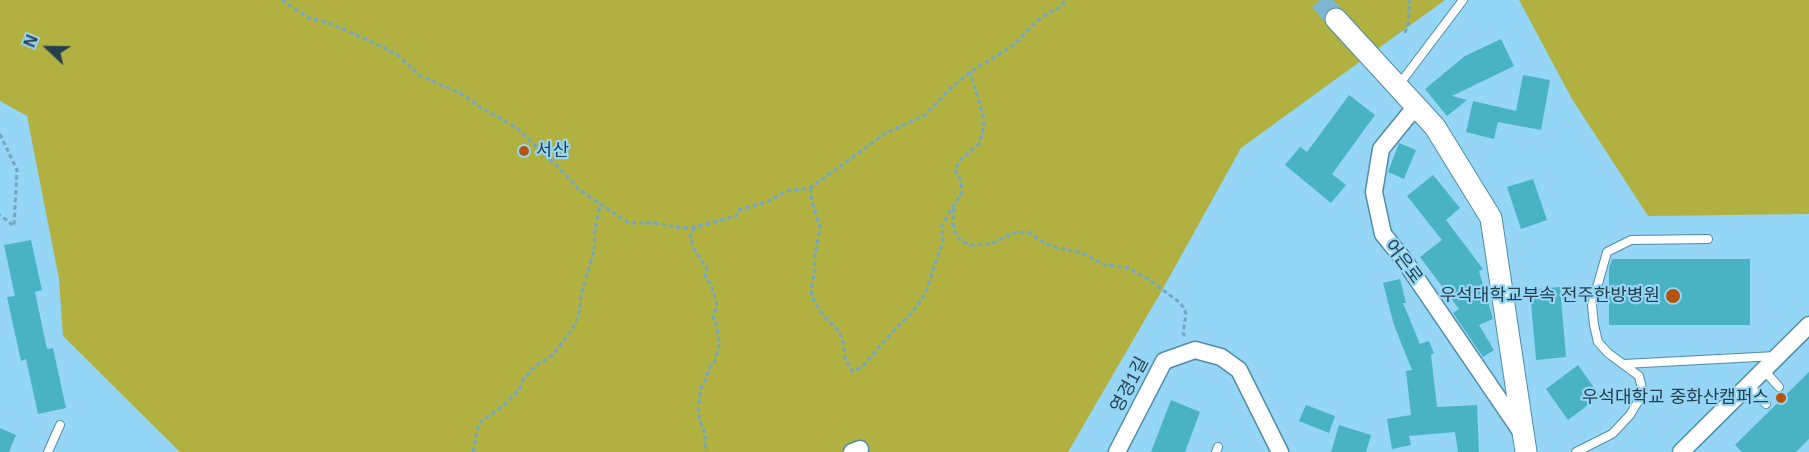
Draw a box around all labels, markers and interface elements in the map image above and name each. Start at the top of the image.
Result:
north arrow [18,18,78,78]
text: N [21,33,41,50]
place label: 서산 [536,140,569,162]
marker: 서산 [517,144,531,158]
street label: 어은로 [1379,236,1427,288]
place label: 우석대학교부속 전주한방병원 [1440,285,1660,307]
marker: 우석대학교부속 전주한방병원 [1664,287,1682,305]
street label: 영경1길 [1106,354,1154,416]
place label: 우석대학교 중화산캠퍼스 [1582,387,1769,409]
marker: 우석대학교 중화산캠퍼스 [1774,391,1788,405]

